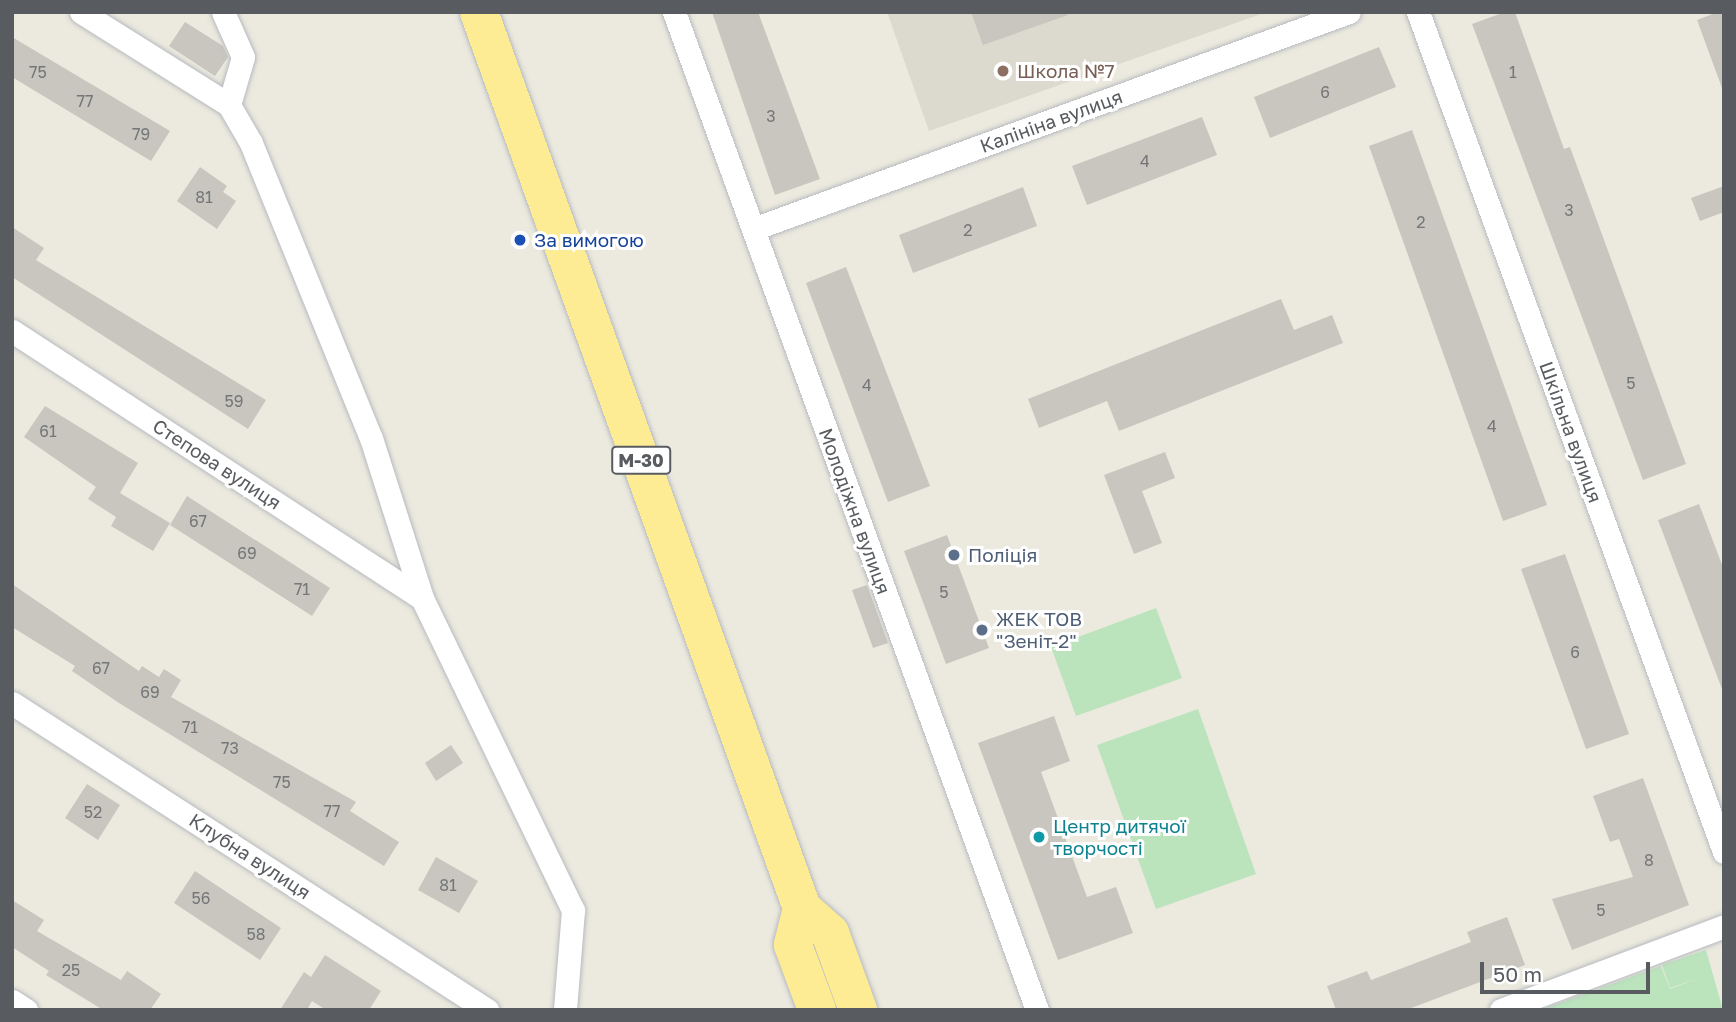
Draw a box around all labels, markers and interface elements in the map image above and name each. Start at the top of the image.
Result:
place label: Школа №7 [1017,60,1115,82]
house number: 75 [29,62,47,82]
house number: 1 [1509,62,1517,82]
marker: Школа №7 [995,63,1011,79]
house number: 6 [1320,82,1330,102]
street label: Калініна вулиця [977,85,1125,157]
house number: 77 [77,91,93,111]
house number: 3 [766,106,776,126]
house number: 79 [132,124,150,144]
house number: 4 [1140,151,1150,171]
house number: 81 [195,187,213,207]
house number: 3 [1564,200,1574,220]
house number: 2 [1416,212,1426,232]
house number: 2 [963,220,973,240]
place label: За вимогою [534,229,644,251]
marker: За вимогою [512,232,528,248]
street label: Шкільна вулиця [1535,358,1607,506]
house number: 5 [1626,373,1636,393]
house number: 4 [862,375,872,395]
house number: 59 [225,391,243,411]
street label: Степова вулиця [149,414,285,514]
house number: 4 [1487,416,1497,436]
house number: 61 [39,421,57,441]
street label: Молодіжна вулиця [814,425,896,597]
road number: М-30 [610,446,672,474]
house number: 67 [189,511,207,531]
house number: 69 [237,543,257,563]
place label: Поліція [968,544,1037,566]
marker: Поліція [946,547,962,563]
house number: 71 [294,579,310,599]
house number: 5 [939,582,949,602]
place label: ЖЕК ТОВ "Зеніт-2" [996,608,1082,652]
marker: ЖЕК ТОВ "Зеніт-2" [974,622,990,638]
house number: 6 [1570,642,1580,662]
house number: 67 [92,658,110,678]
house number: 69 [140,682,160,702]
house number: 71 [182,717,198,737]
house number: 73 [221,738,239,758]
house number: 75 [273,772,291,792]
house number: 77 [324,801,340,821]
house number: 52 [84,802,102,822]
street label: Клубна вулиця [185,808,315,904]
place label: Центр дитячої творчості [1053,815,1186,859]
marker: Центр дитячої творчості [1031,829,1047,845]
house number: 8 [1644,850,1654,870]
house number: 81 [439,875,457,895]
house number: 56 [192,888,210,908]
house number: 5 [1596,900,1606,920]
house number: 58 [246,924,266,944]
scale bar [1484,948,1654,992]
house number: 25 [62,960,80,980]
text: 50 m [1493,961,1542,987]

